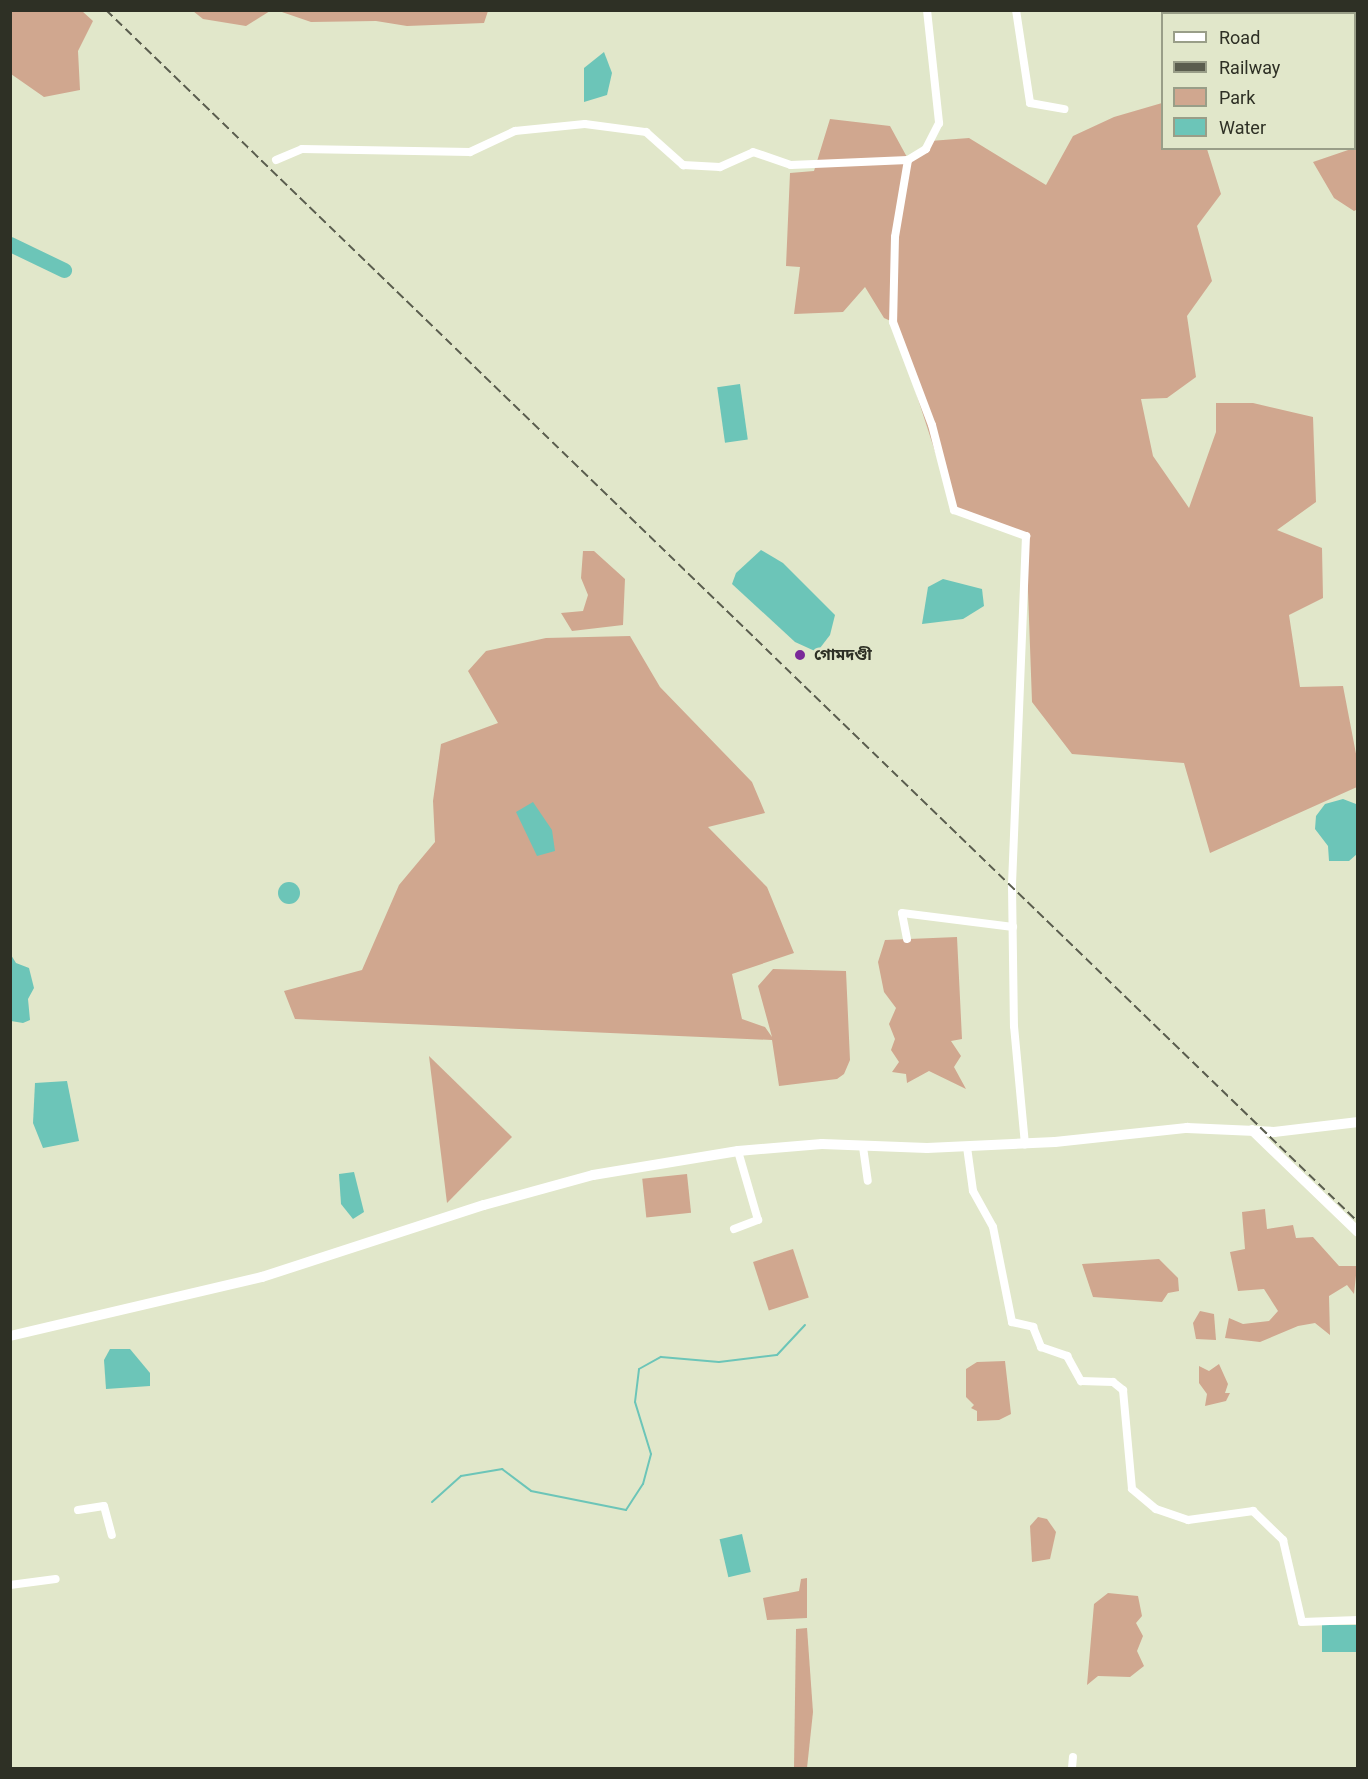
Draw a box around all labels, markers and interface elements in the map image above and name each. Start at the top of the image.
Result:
legend [1161,12,1356,150]
text: Road [1219,27,1260,48]
text: Railway [1219,57,1280,78]
text: Park [1219,87,1255,108]
text: Water [1219,117,1266,138]
place label: গোমদণ্ডী [814,645,872,665]
marker: গোমদণ্ডী [791,646,809,664]

